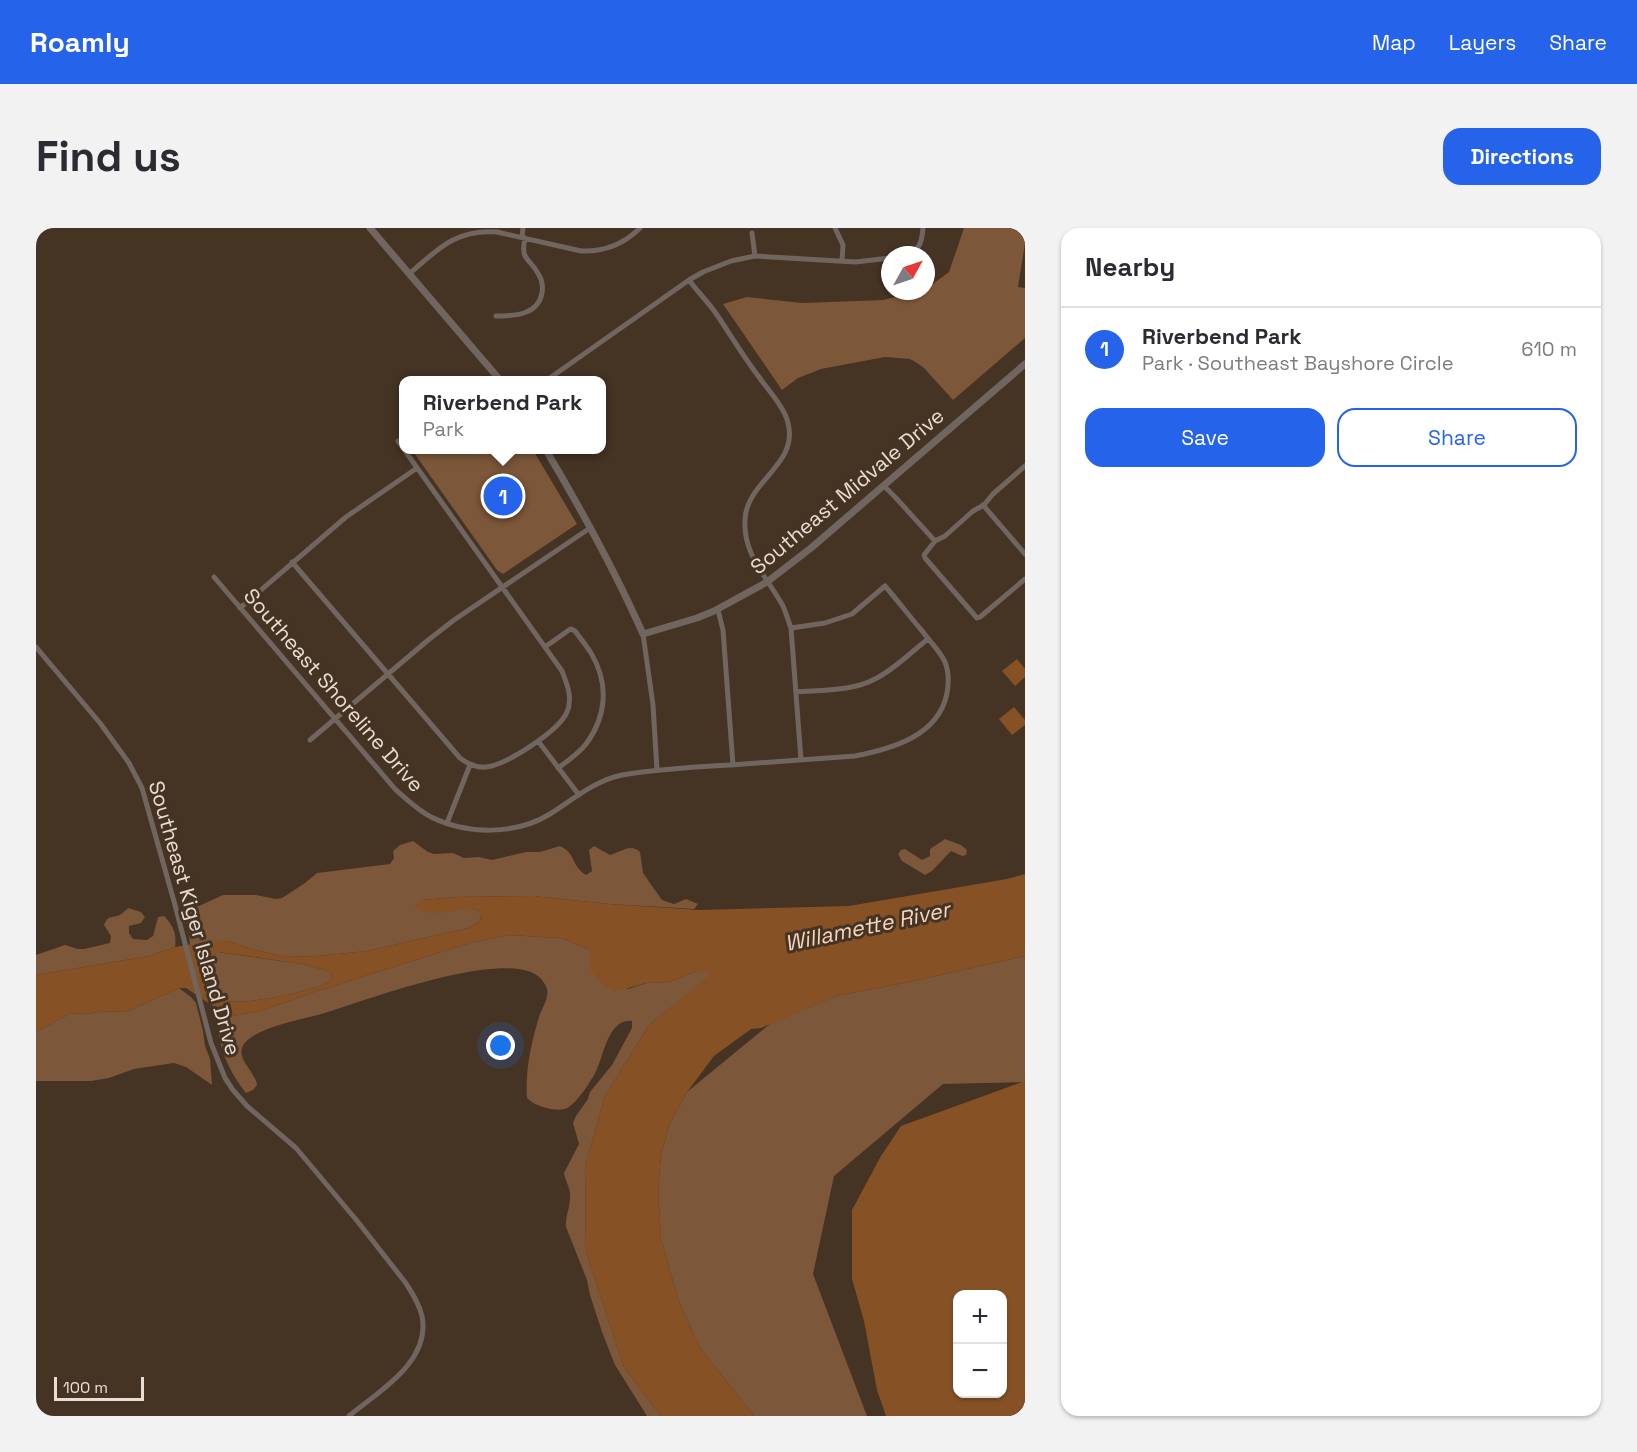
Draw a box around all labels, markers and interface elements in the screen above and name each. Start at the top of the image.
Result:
text: Roamly [30,24,130,60]
text: Map [1372,29,1416,56]
text: Layers [1449,29,1516,56]
text: Share [1549,29,1607,56]
button: Directions [1443,128,1601,185]
text: Find us [36,130,181,183]
north arrow [881,246,935,300]
text: Nearby [1085,250,1175,284]
text: Riverbend Park [1142,322,1302,350]
text: 1 [1100,336,1109,362]
text: 610 m [1521,336,1577,362]
text: Park · Southeast Bayshore Circle [1142,350,1453,376]
popup [399,376,606,454]
text: Riverbend Park [423,388,582,416]
street label: Southeast Midvale Drive [745,402,949,580]
button: Save [1085,408,1325,467]
button: Share [1337,408,1577,467]
text: Park [423,416,464,442]
pin: 1 [484,474,522,518]
street label: Southeast Shoreline Drive [238,582,430,798]
street label: Southeast Kiger Island Drive [143,778,247,1058]
water label: Willamette River [782,894,955,957]
your location [486,1031,515,1060]
map controls [953,1290,1007,1398]
button: + [953,1290,1007,1344]
button: − [953,1344,1007,1398]
scale bar [54,1374,144,1402]
text: 100 m [63,1377,108,1398]

